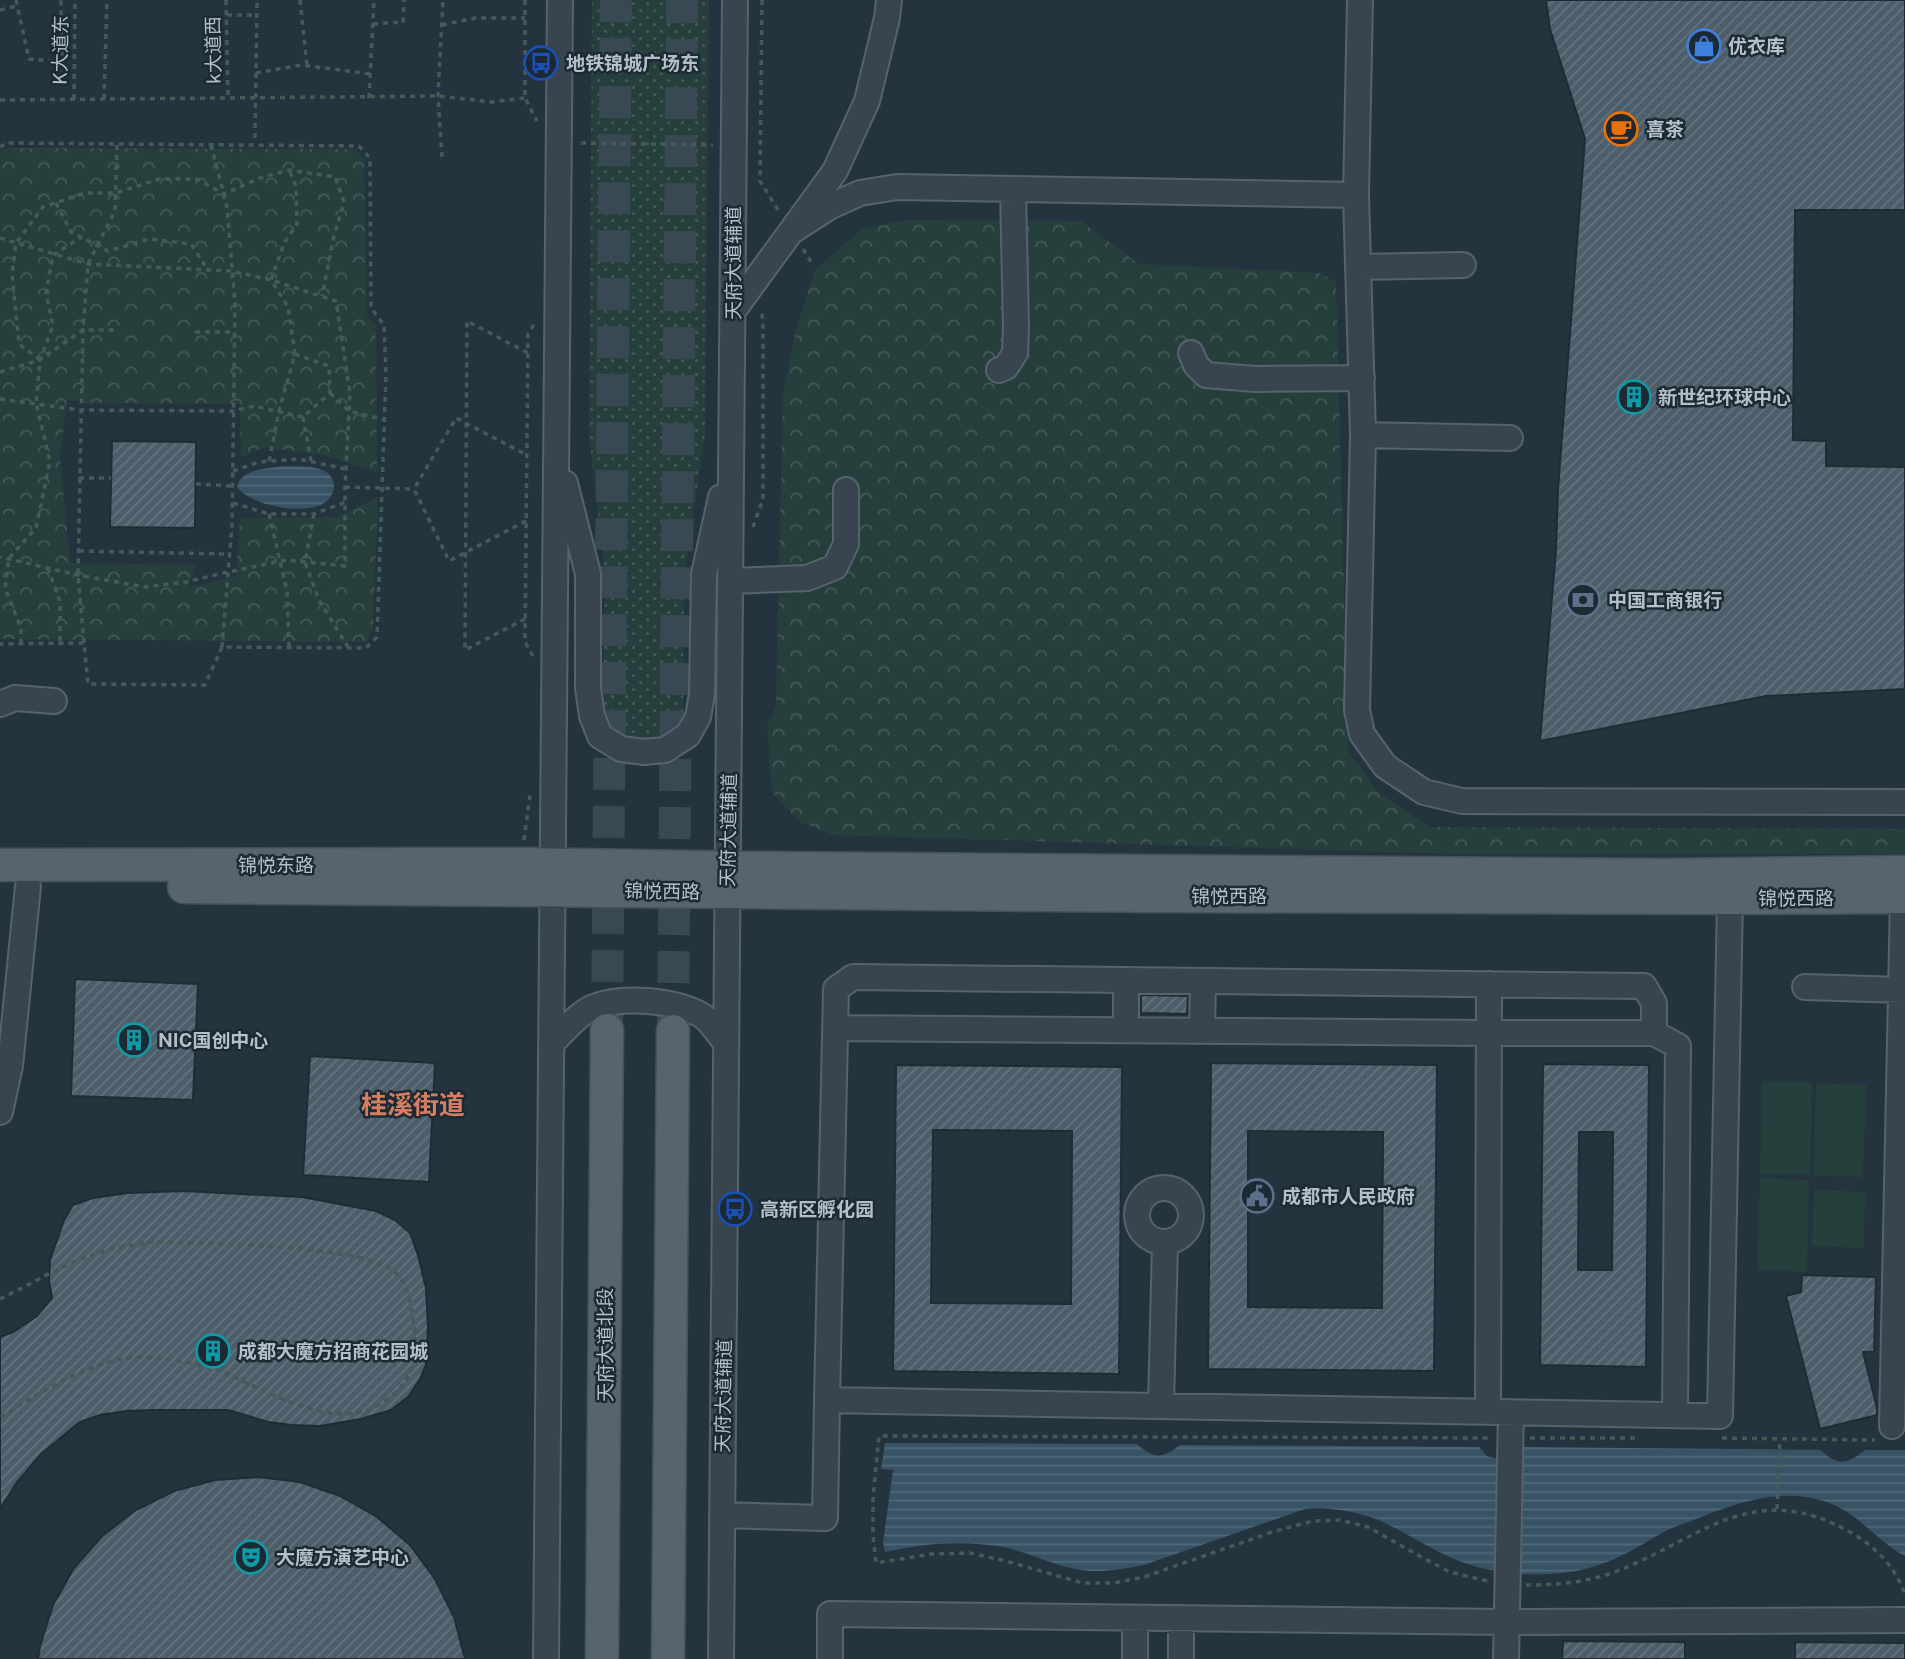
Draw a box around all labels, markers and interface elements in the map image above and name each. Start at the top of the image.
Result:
street label: K大道东 [48,15,72,85]
street label: k大道西 [201,16,225,84]
shop icon: 优衣库 [1685,27,1723,65]
place label: 优衣库 [1728,35,1785,57]
bus stop icon: 地铁锦城广场东 [522,44,560,82]
place label: 地铁锦城广场东 [566,52,699,74]
cafe icon: 喜茶 [1602,110,1640,148]
place label: 喜茶 [1646,118,1684,140]
street label: 天府大道辅道 [722,206,744,320]
building icon: 新世纪环球中心 [1615,378,1653,416]
place label: 新世纪环球中心 [1658,386,1791,408]
bank icon: 中国工商银行 [1564,581,1602,619]
place label: 中国工商银行 [1608,589,1722,611]
street label: 天府大道辅道 [716,773,740,887]
street label: 锦悦东路 [238,854,314,876]
street label: 锦悦西路 [624,879,700,903]
street label: 锦悦西路 [1191,885,1267,907]
street label: 锦悦西路 [1758,887,1834,909]
building icon: NIC国创中心 [115,1021,153,1059]
place label: NIC国创中心 [158,1029,268,1051]
district label: 桂溪街道 [361,1089,465,1120]
public building icon: 成都市人民政府 [1238,1177,1276,1215]
place label: 成都市人民政府 [1282,1185,1415,1207]
bus stop icon: 高新区孵化园 [716,1190,754,1228]
place label: 高新区孵化园 [760,1198,874,1220]
street label: 天府大道北段 [594,1288,616,1402]
building icon: 成都大魔方招商花园城 [194,1332,232,1370]
street label: 天府大道辅道 [711,1339,735,1453]
place label: 成都大魔方招商花园城 [238,1340,428,1362]
theatre icon: 大魔方演艺中心 [232,1538,270,1576]
place label: 大魔方演艺中心 [276,1546,409,1568]

